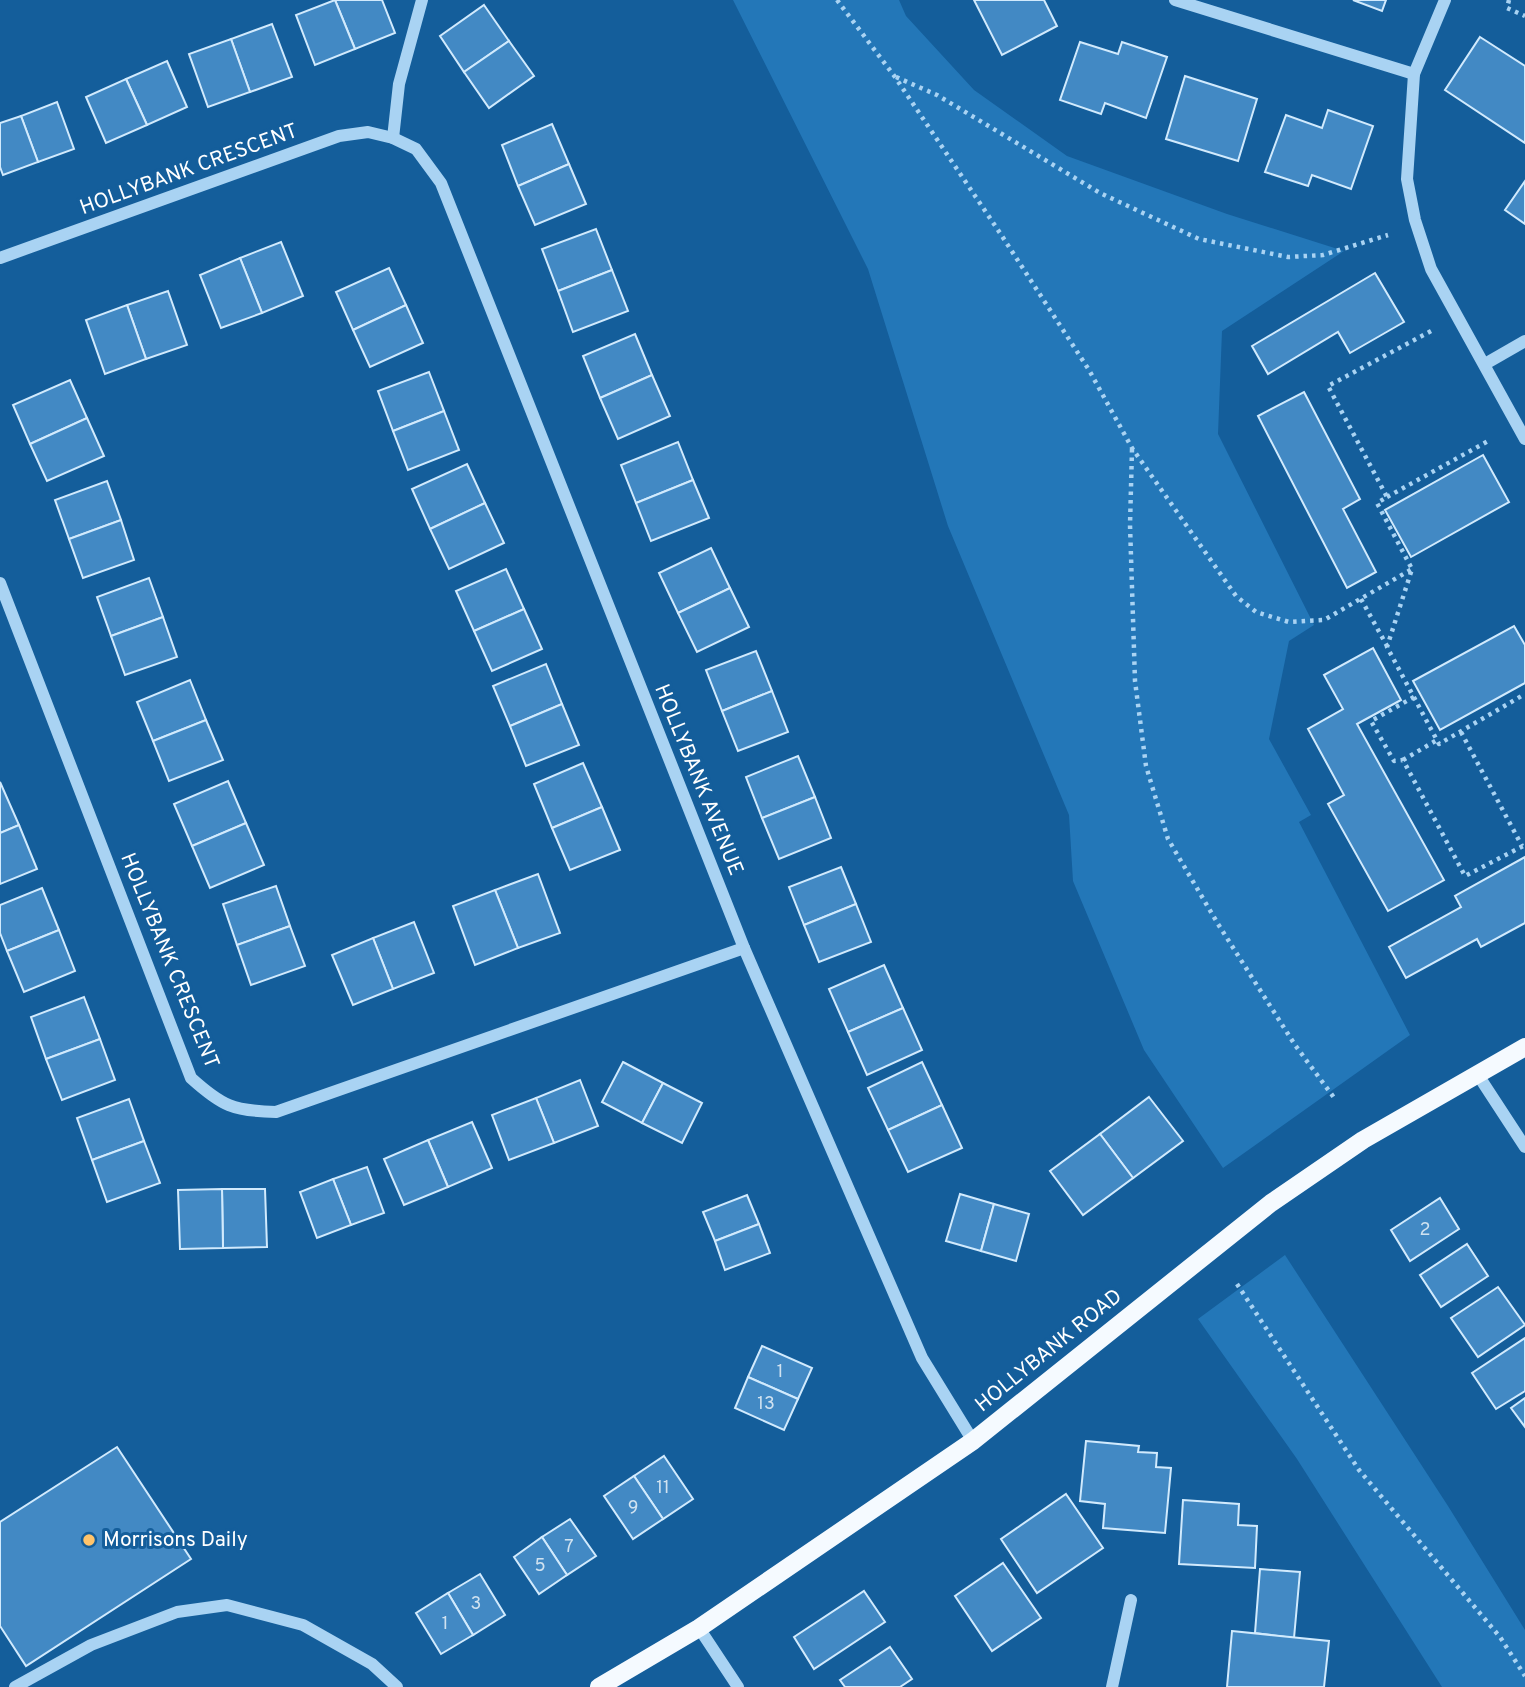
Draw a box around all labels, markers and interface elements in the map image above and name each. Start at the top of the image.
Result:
street label: HOLLYBANK CRESCENT [76,118,302,222]
street label: HOLLYBANK AVENUE [647,680,749,880]
street label: HOLLYBANK CRESCENT [113,849,225,1073]
house number: 2 [1419,1219,1431,1242]
street label: HOLLYBANK ROAD [970,1283,1128,1419]
house number: 1 [777,1361,783,1384]
house number: 13 [757,1393,775,1416]
house number: 11 [656,1477,670,1500]
house number: 9 [628,1497,638,1520]
place label: Morrisons Daily [103,1527,248,1554]
marker: Morrisons Daily [81,1532,97,1548]
house number: 7 [564,1536,574,1559]
house number: 5 [534,1555,546,1578]
house number: 3 [471,1593,481,1616]
house number: 1 [442,1613,448,1636]

